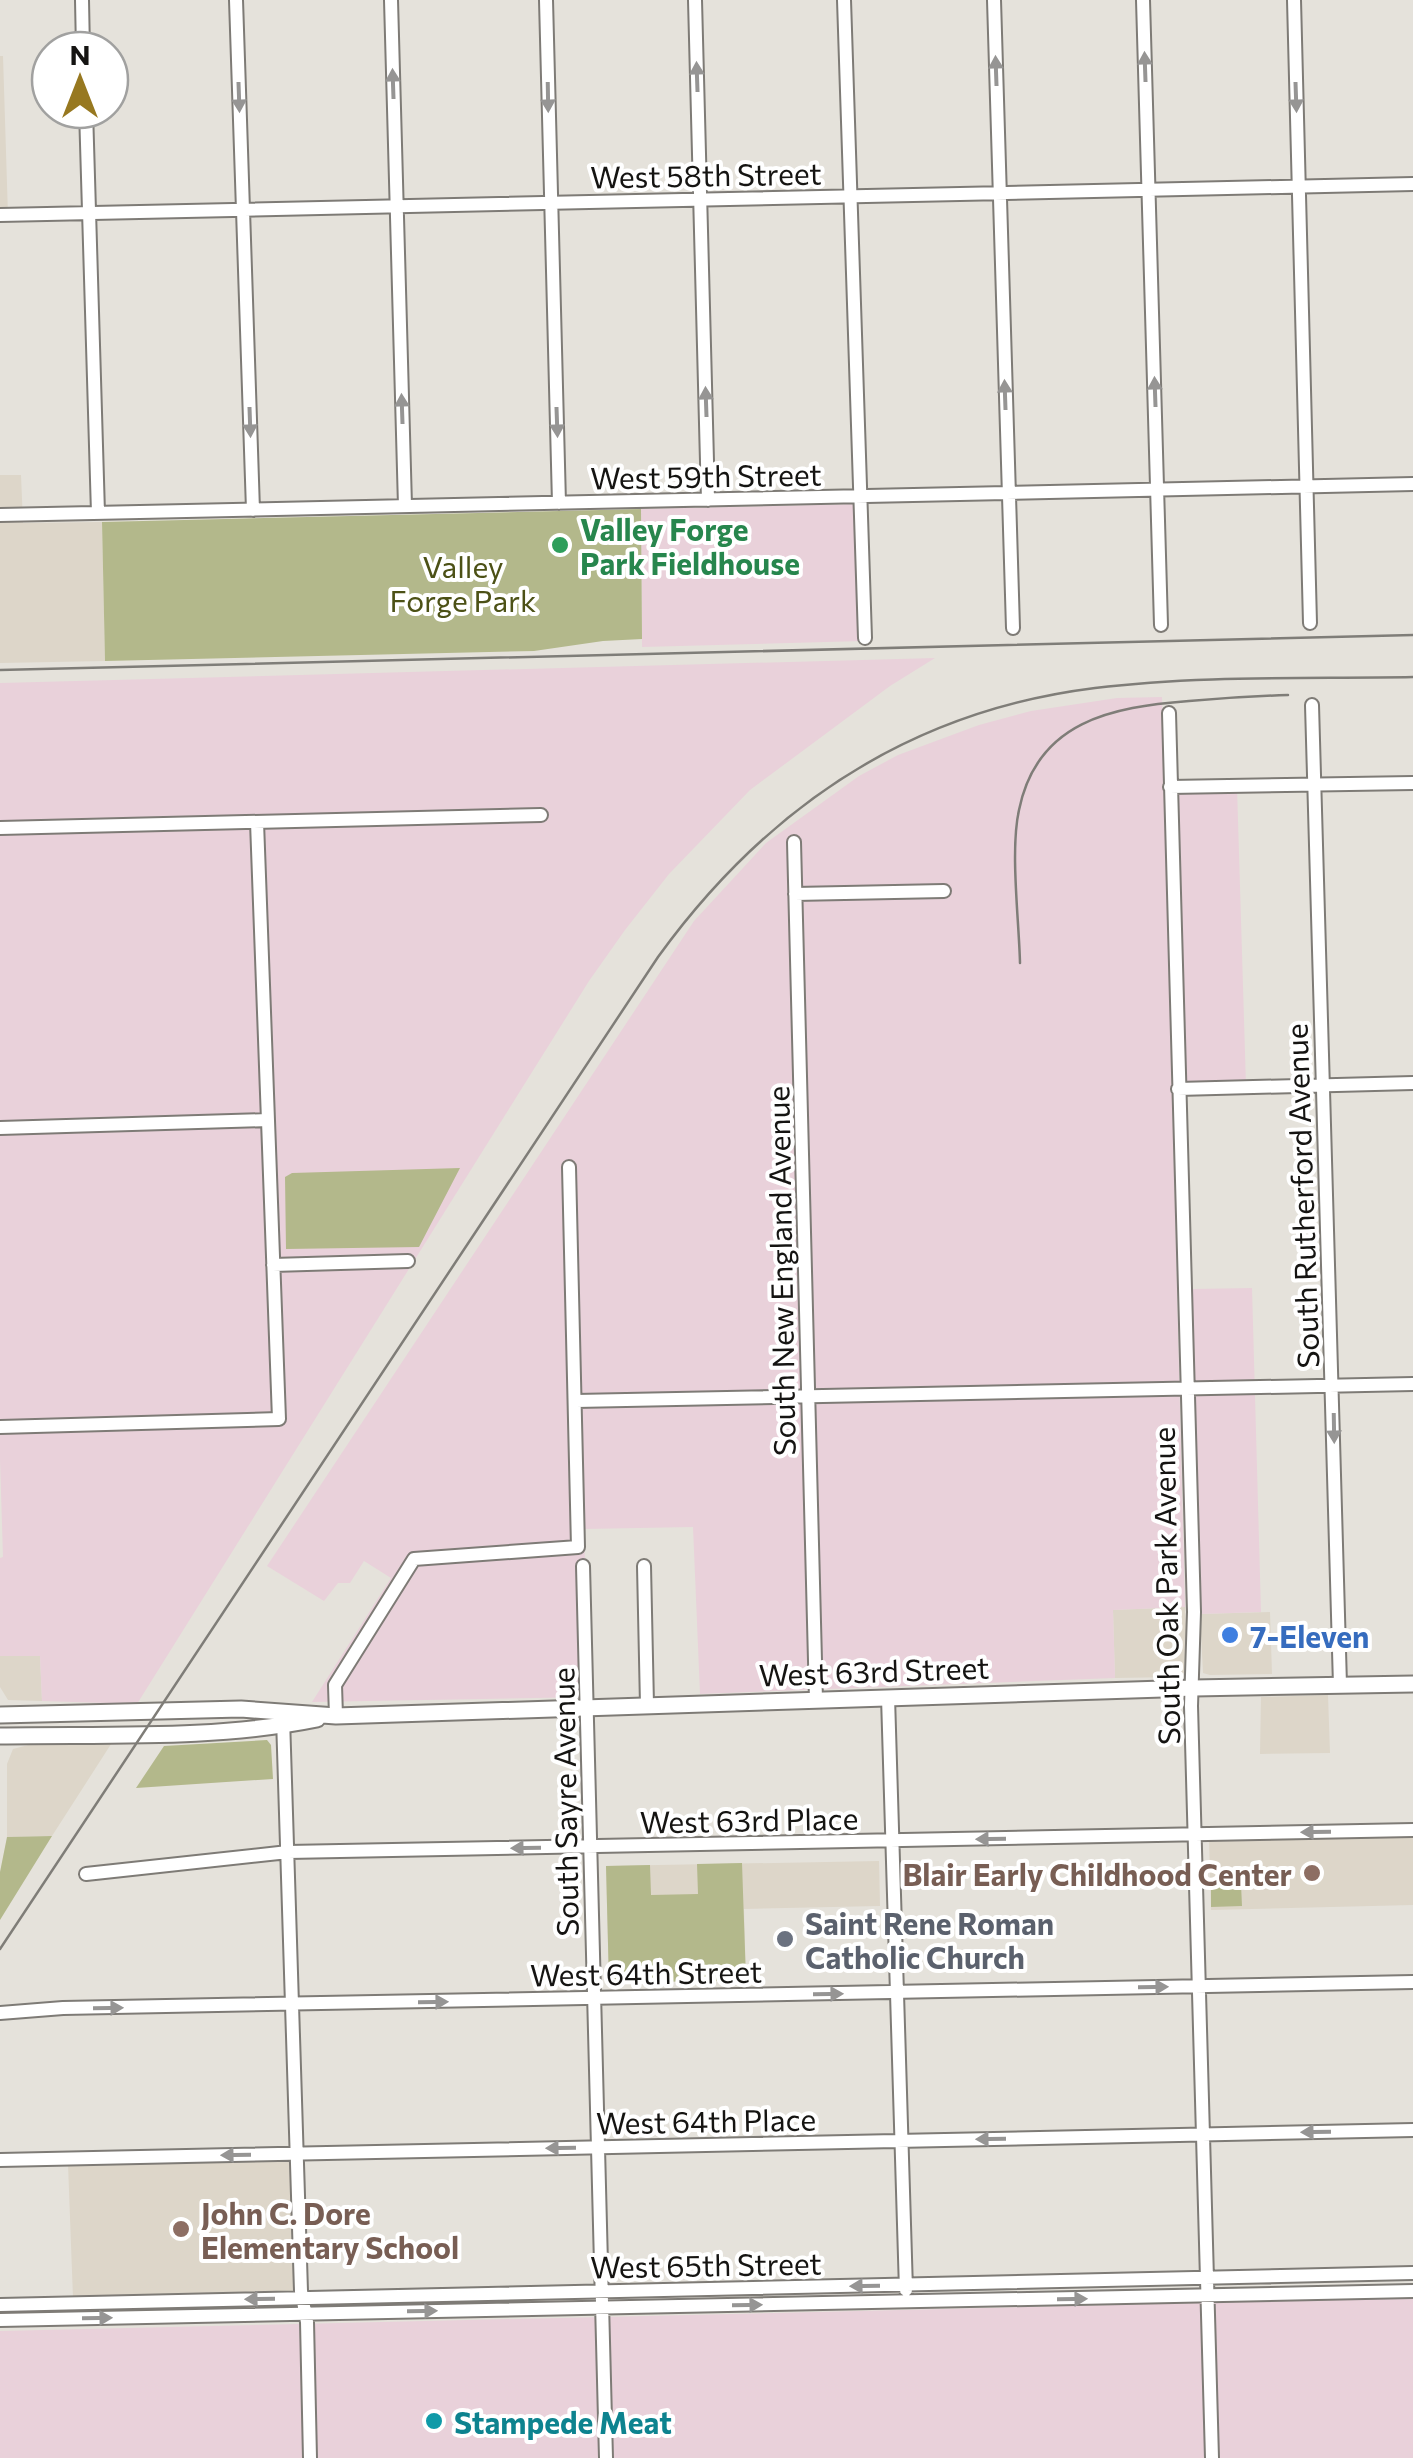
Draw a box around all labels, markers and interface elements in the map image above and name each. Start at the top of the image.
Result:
north arrow [30,30,130,130]
text: N [70,37,91,71]
one-way arrow [1137,51,1153,83]
one-way arrow [987,54,1003,86]
one-way arrow [689,61,705,93]
one-way arrow [385,68,401,100]
one-way arrow [232,82,248,114]
one-way arrow [541,82,557,114]
one-way arrow [1289,82,1305,114]
street label: West 58th Street [590,153,822,195]
one-way arrow [1146,376,1162,408]
one-way arrow [997,379,1013,411]
one-way arrow [697,386,713,418]
one-way arrow [394,393,410,425]
one-way arrow [242,407,258,439]
one-way arrow [550,407,566,439]
street label: West 59th Street [590,454,822,496]
place label: Valley Forge Park Fieldhouse [580,510,800,581]
marker: Valley Forge Park Fieldhouse [549,534,571,556]
park label: Valley Forge Park [390,547,536,618]
street label: South Rutherford Avenue [1276,1023,1326,1369]
street label: South New England Avenue [758,1086,802,1456]
one-way arrow [1326,1412,1342,1444]
street label: South Oak Park Avenue [1144,1427,1186,1745]
place label: 7-Eleven [1250,1617,1369,1654]
marker: 7-Eleven [1219,1624,1241,1646]
street label: West 63rd Street [758,1647,990,1693]
street label: South Sayre Avenue [543,1667,585,1937]
street label: West 63rd Place [639,1799,859,1839]
one-way arrow [1299,1824,1331,1840]
one-way arrow [974,1831,1006,1847]
one-way arrow [509,1840,541,1856]
place label: Blair Early Childhood Center [902,1855,1292,1892]
marker: Blair Early Childhood Center [1301,1862,1323,1884]
place label: Saint Rene Roman Catholic Church [805,1904,1054,1975]
marker: Saint Rene Roman Catholic Church [774,1928,796,1950]
street label: West 64th Street [530,1951,762,1993]
one-way arrow [1138,1979,1170,1995]
one-way arrow [813,1985,845,2001]
one-way arrow [418,1993,450,2009]
one-way arrow [93,1999,125,2015]
street label: West 64th Place [596,2100,816,2140]
one-way arrow [1299,2125,1331,2141]
one-way arrow [974,2132,1006,2148]
one-way arrow [544,2140,576,2156]
one-way arrow [219,2147,251,2163]
place label: John C. Dore Elementary School [201,2194,459,2265]
marker: John C. Dore Elementary School [170,2218,192,2240]
street label: West 65th Street [590,2243,822,2285]
one-way arrow [849,2278,881,2294]
one-way arrow [1057,2291,1089,2307]
one-way arrow [243,2292,275,2308]
one-way arrow [732,2296,764,2312]
one-way arrow [407,2303,439,2319]
one-way arrow [82,2310,114,2326]
place label: Stampede Meat [454,2403,672,2440]
marker: Stampede Meat [423,2410,445,2432]

